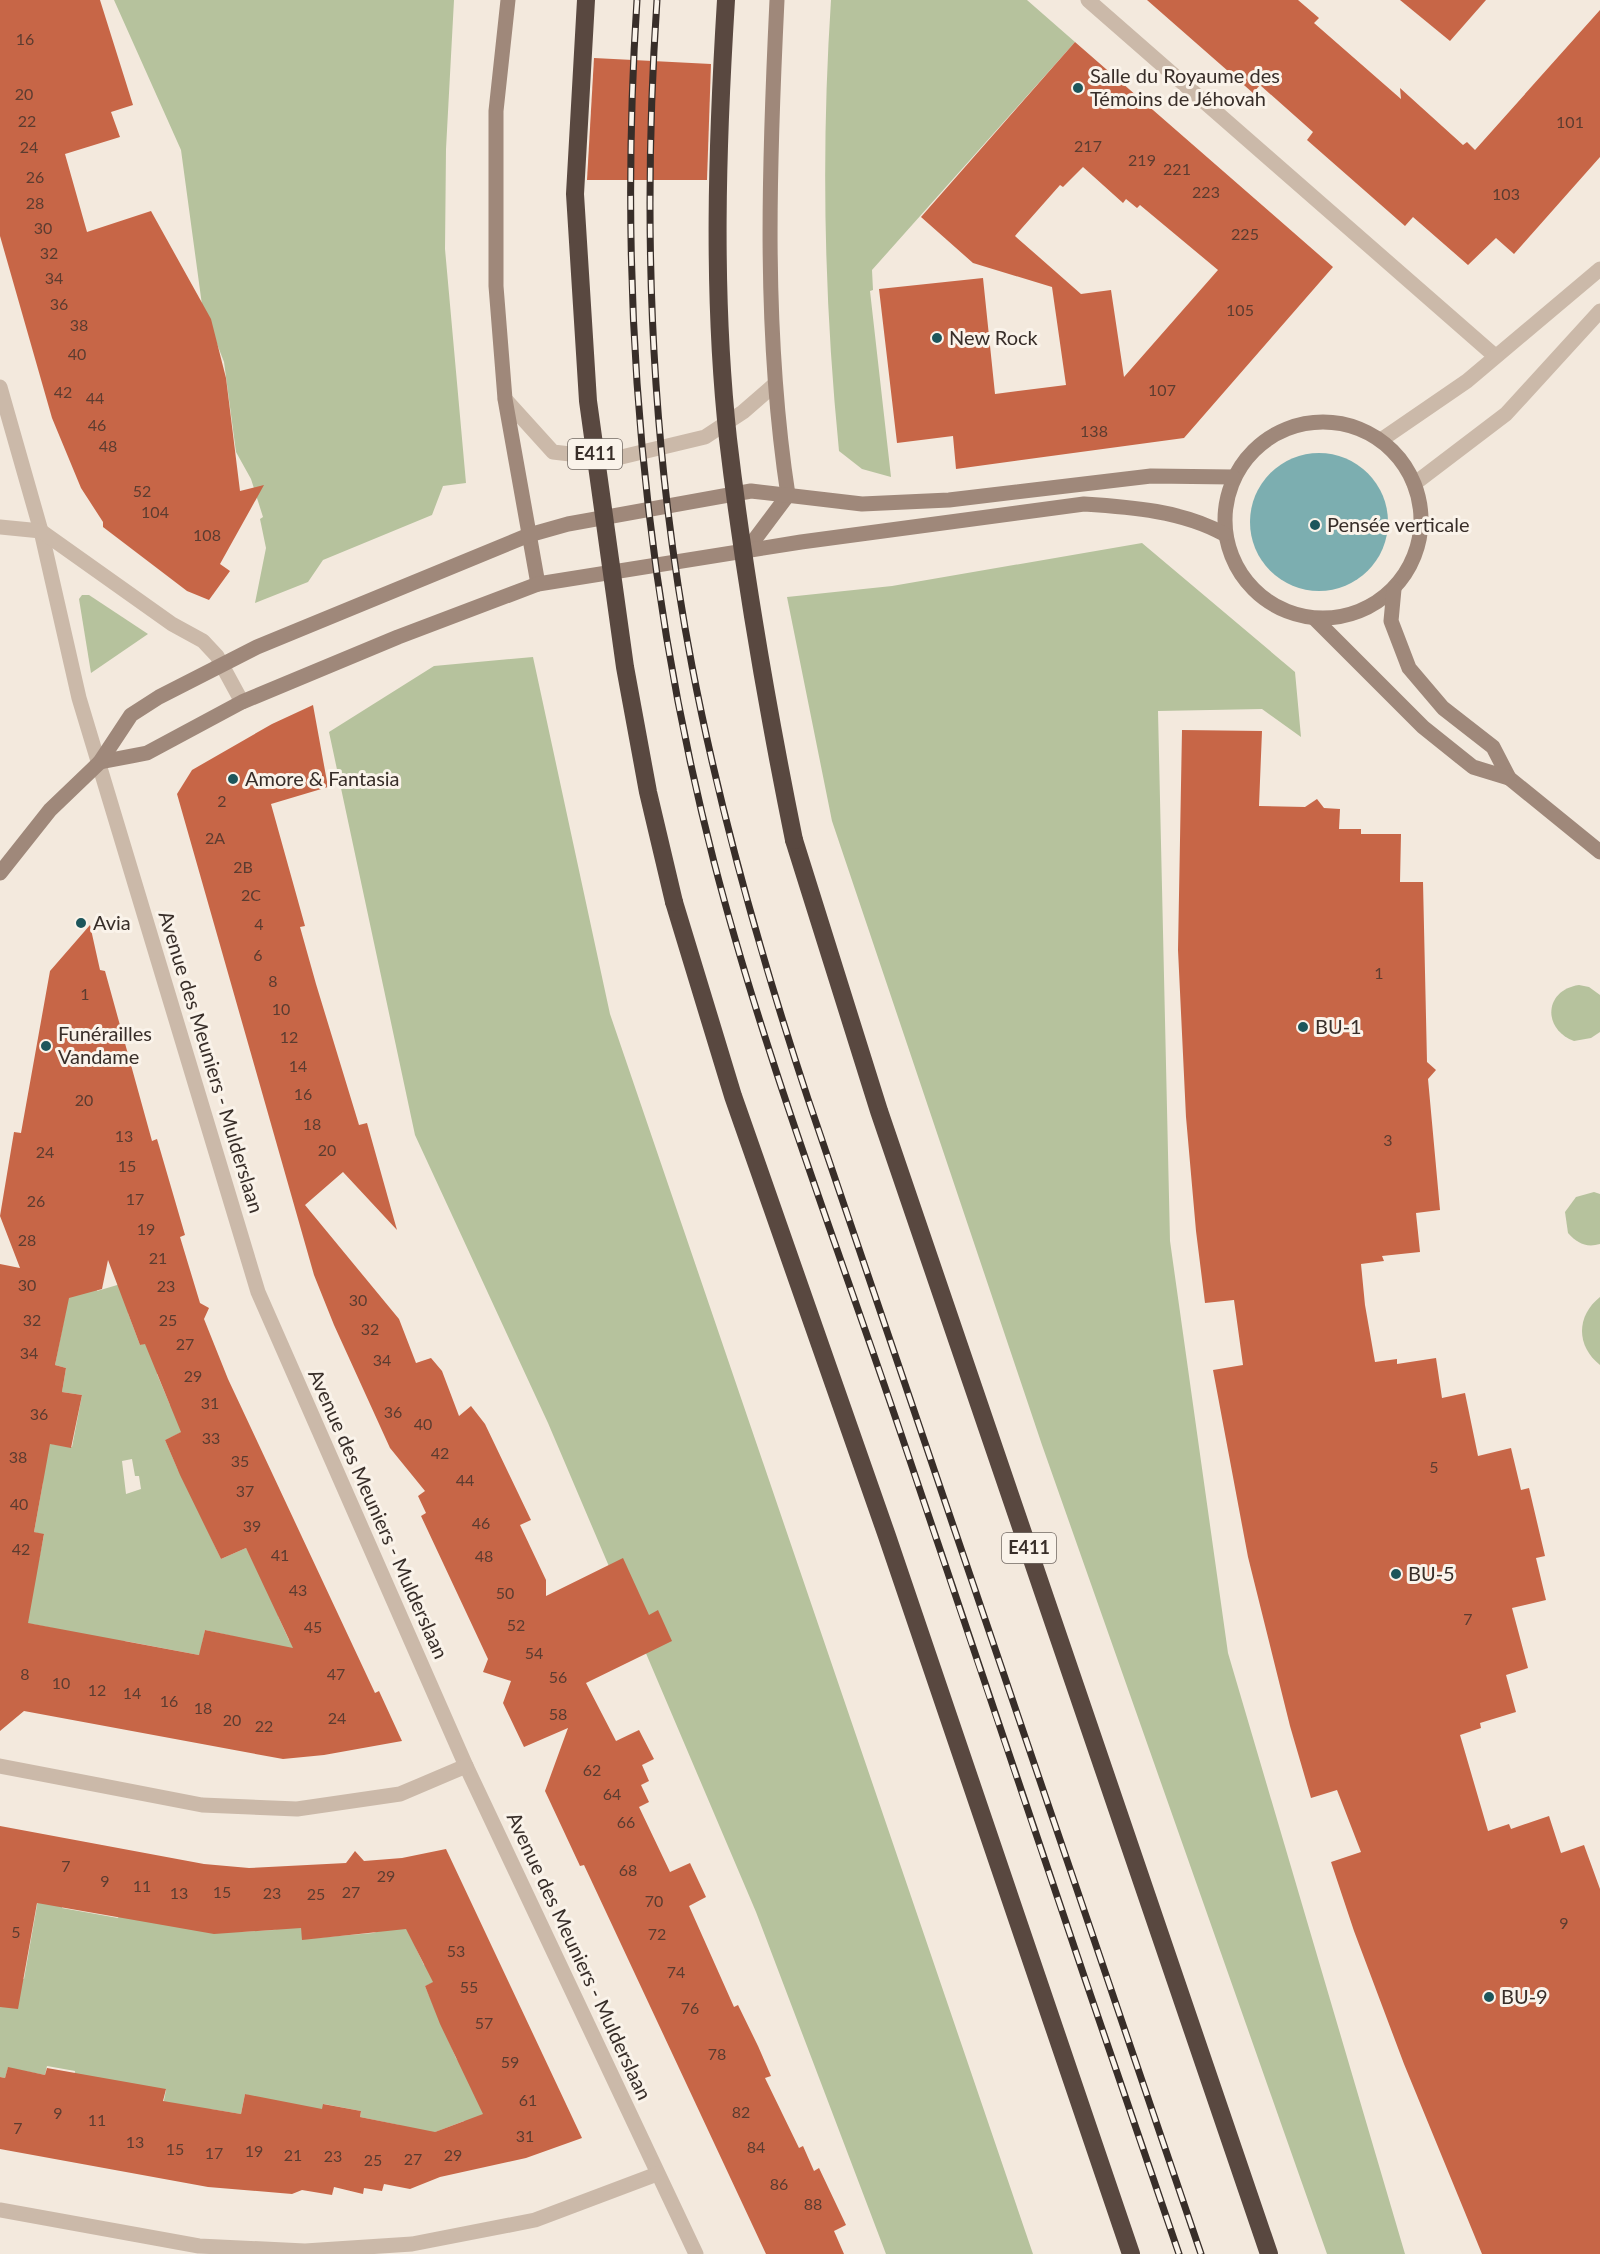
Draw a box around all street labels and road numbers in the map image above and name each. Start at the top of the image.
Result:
road number: E411 [568,439,622,469]
street label: Avenue des Meuniers - Mulderslaan [154,908,269,1216]
street label: Avenue des Meuniers - Mulderslaan [304,1365,454,1662]
road number: E411 [1002,1533,1056,1563]
street label: Avenue des Meuniers - Mulderslaan [503,1808,657,2103]

